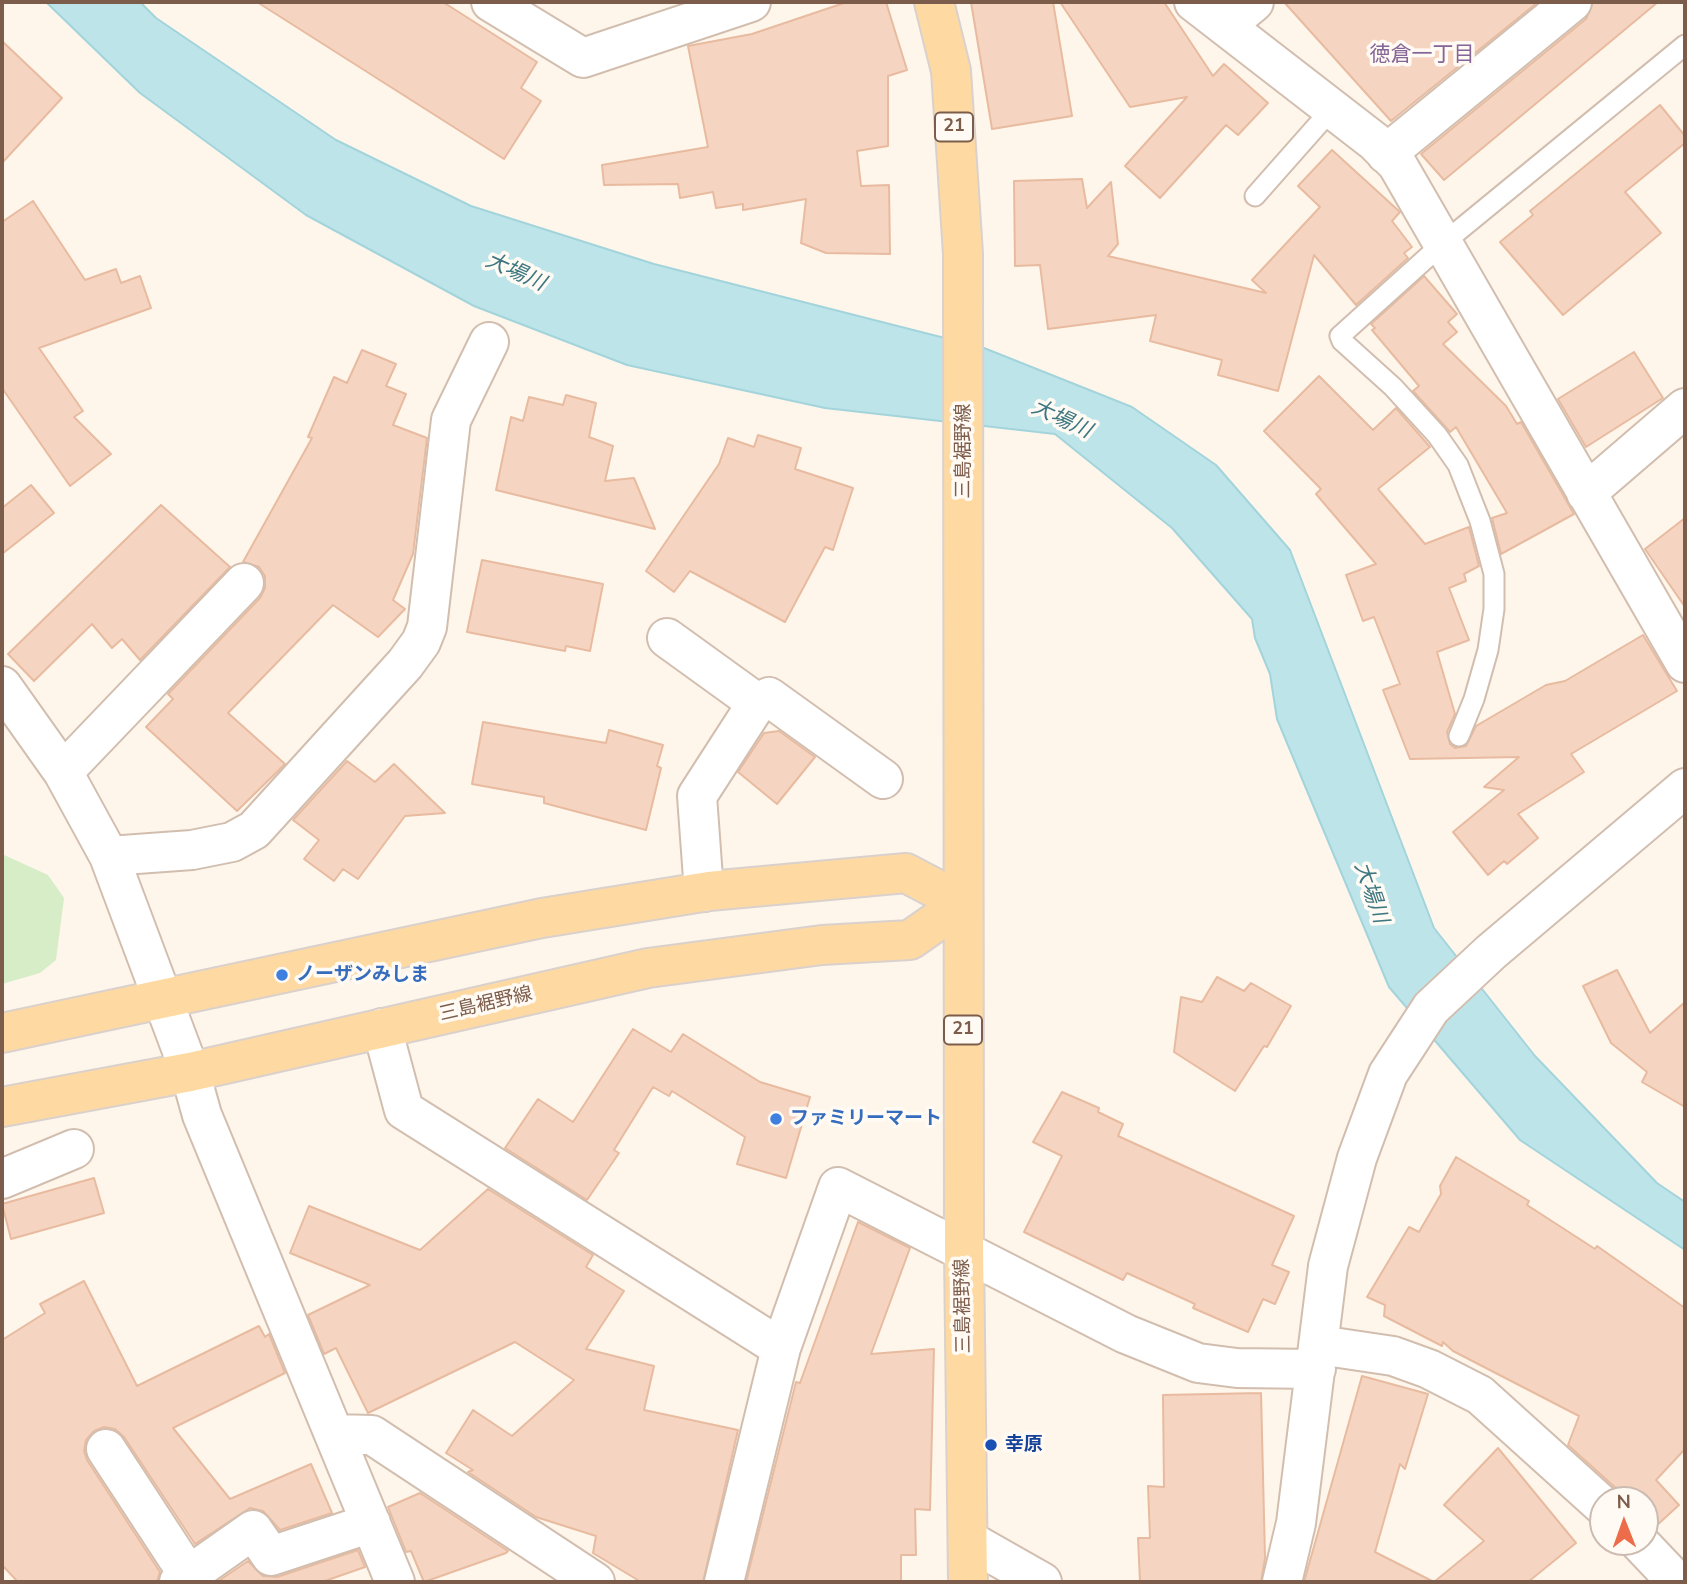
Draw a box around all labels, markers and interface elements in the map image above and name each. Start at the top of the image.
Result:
district label: 徳倉一丁目 [1370,43,1474,69]
road number: 21 [935,112,973,142]
water label: 大場川 [481,249,549,297]
water label: 大場川 [1027,395,1095,445]
street label: 三島裾野線 [953,404,975,498]
water label: 大場川 [1348,859,1392,927]
place label: ノーザンみしま [296,964,429,986]
marker: ノーザンみしま [274,967,290,983]
street label: 三島裾野線 [437,983,535,1027]
road number: 21 [944,1015,982,1044]
place label: ファミリーマート [790,1108,942,1130]
marker: ファミリーマート [768,1111,784,1127]
street label: 三島裾野線 [952,1258,976,1354]
place label: 幸原 [1005,1434,1043,1456]
marker: 幸原 [983,1437,999,1453]
north arrow [1589,1486,1659,1556]
text: N [1616,1489,1631,1515]

